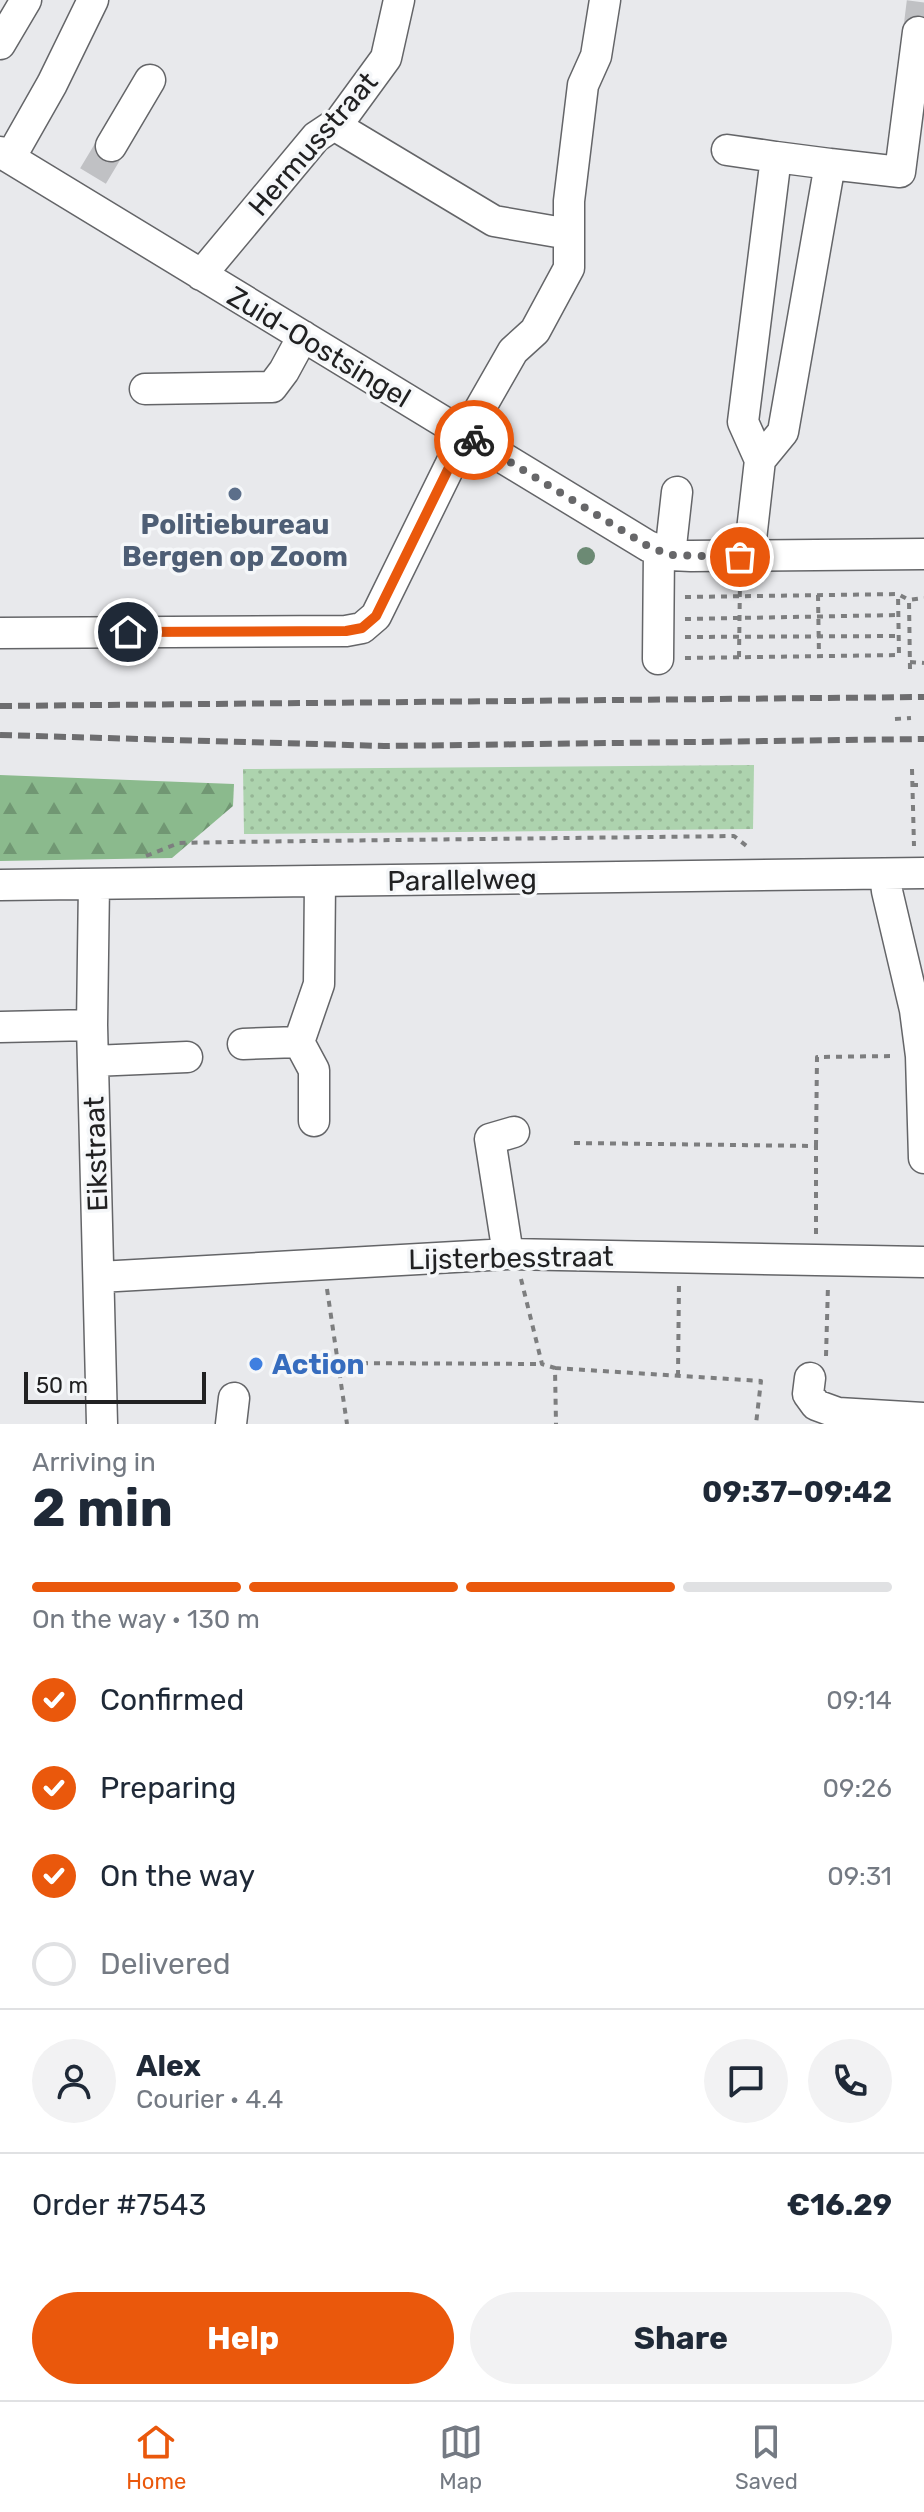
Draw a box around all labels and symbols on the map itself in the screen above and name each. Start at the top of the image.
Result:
street label: Hermusstraat [242,65,384,223]
street label: Zuid-Oostsingel [222,279,416,415]
courier [434,400,514,480]
marker: Politiebureau Bergen op Zoom [226,485,244,503]
place label: Politiebureau Bergen op Zoom [122,508,348,573]
pin [706,523,774,591]
pin [94,598,162,666]
street label: Parallelweg [387,862,537,898]
street label: Eikstraat [77,1096,115,1212]
street label: Lijsterbesstraat [408,1240,614,1276]
place label: Action [272,1348,365,1381]
marker: Action [247,1355,265,1373]
scale bar [24,1368,206,1404]

